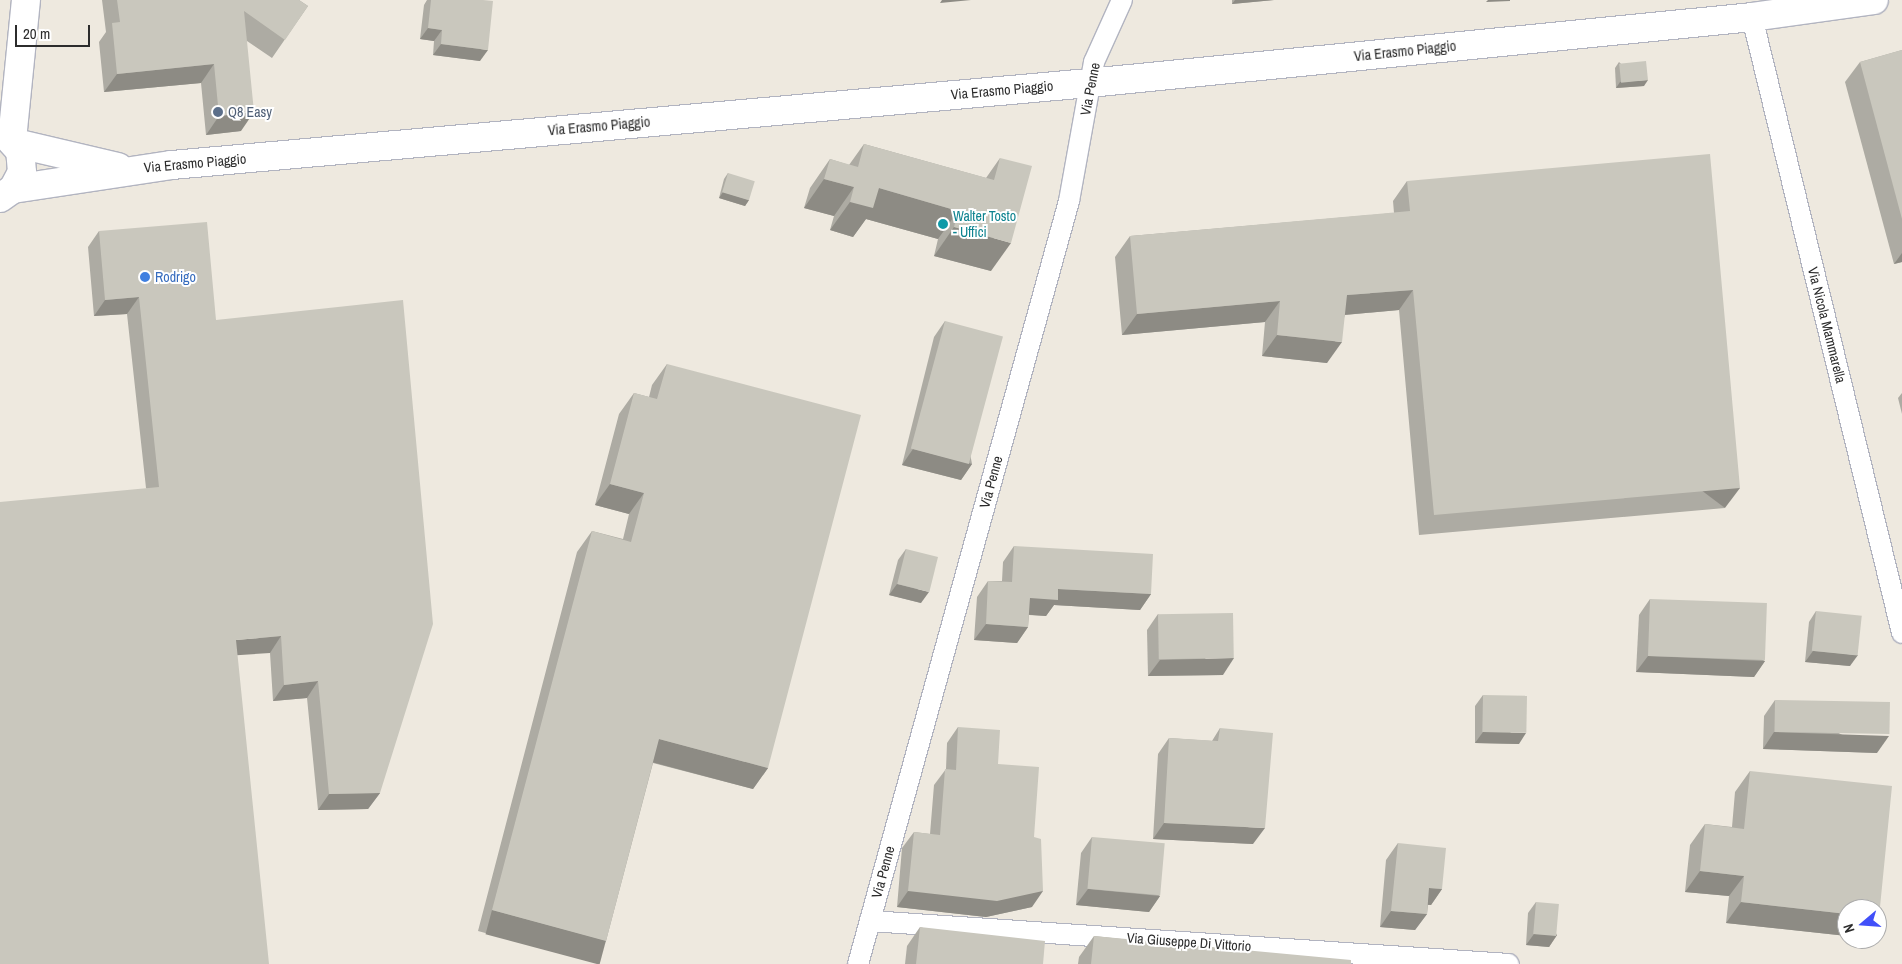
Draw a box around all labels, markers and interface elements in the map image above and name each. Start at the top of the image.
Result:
scale bar [18,15,92,47]
text: 20 m [23,23,50,44]
street label: Via Erasmo Piaggio [1353,37,1457,65]
street label: Via Penne [1077,61,1103,117]
street label: Via Erasmo Piaggio [950,77,1054,103]
place label: Q8 Easy [228,104,272,120]
marker: Q8 Easy [212,106,224,118]
street label: Via Erasmo Piaggio [547,113,651,139]
street label: Via Erasmo Piaggio [143,150,247,176]
place label: Walter Tosto - Uffici [953,208,1016,240]
marker: Walter Tosto - Uffici [937,218,949,230]
street label: Via Nicola Mammarella [1804,265,1850,385]
place label: Rodrigo [155,269,196,285]
marker: Rodrigo [139,271,151,283]
street label: Via Penne [976,454,1006,510]
street label: Via Penne [868,844,898,900]
north arrow [1837,899,1887,949]
text: N [1839,922,1859,935]
street label: Via Giuseppe Di Vittorio [1126,929,1252,955]

